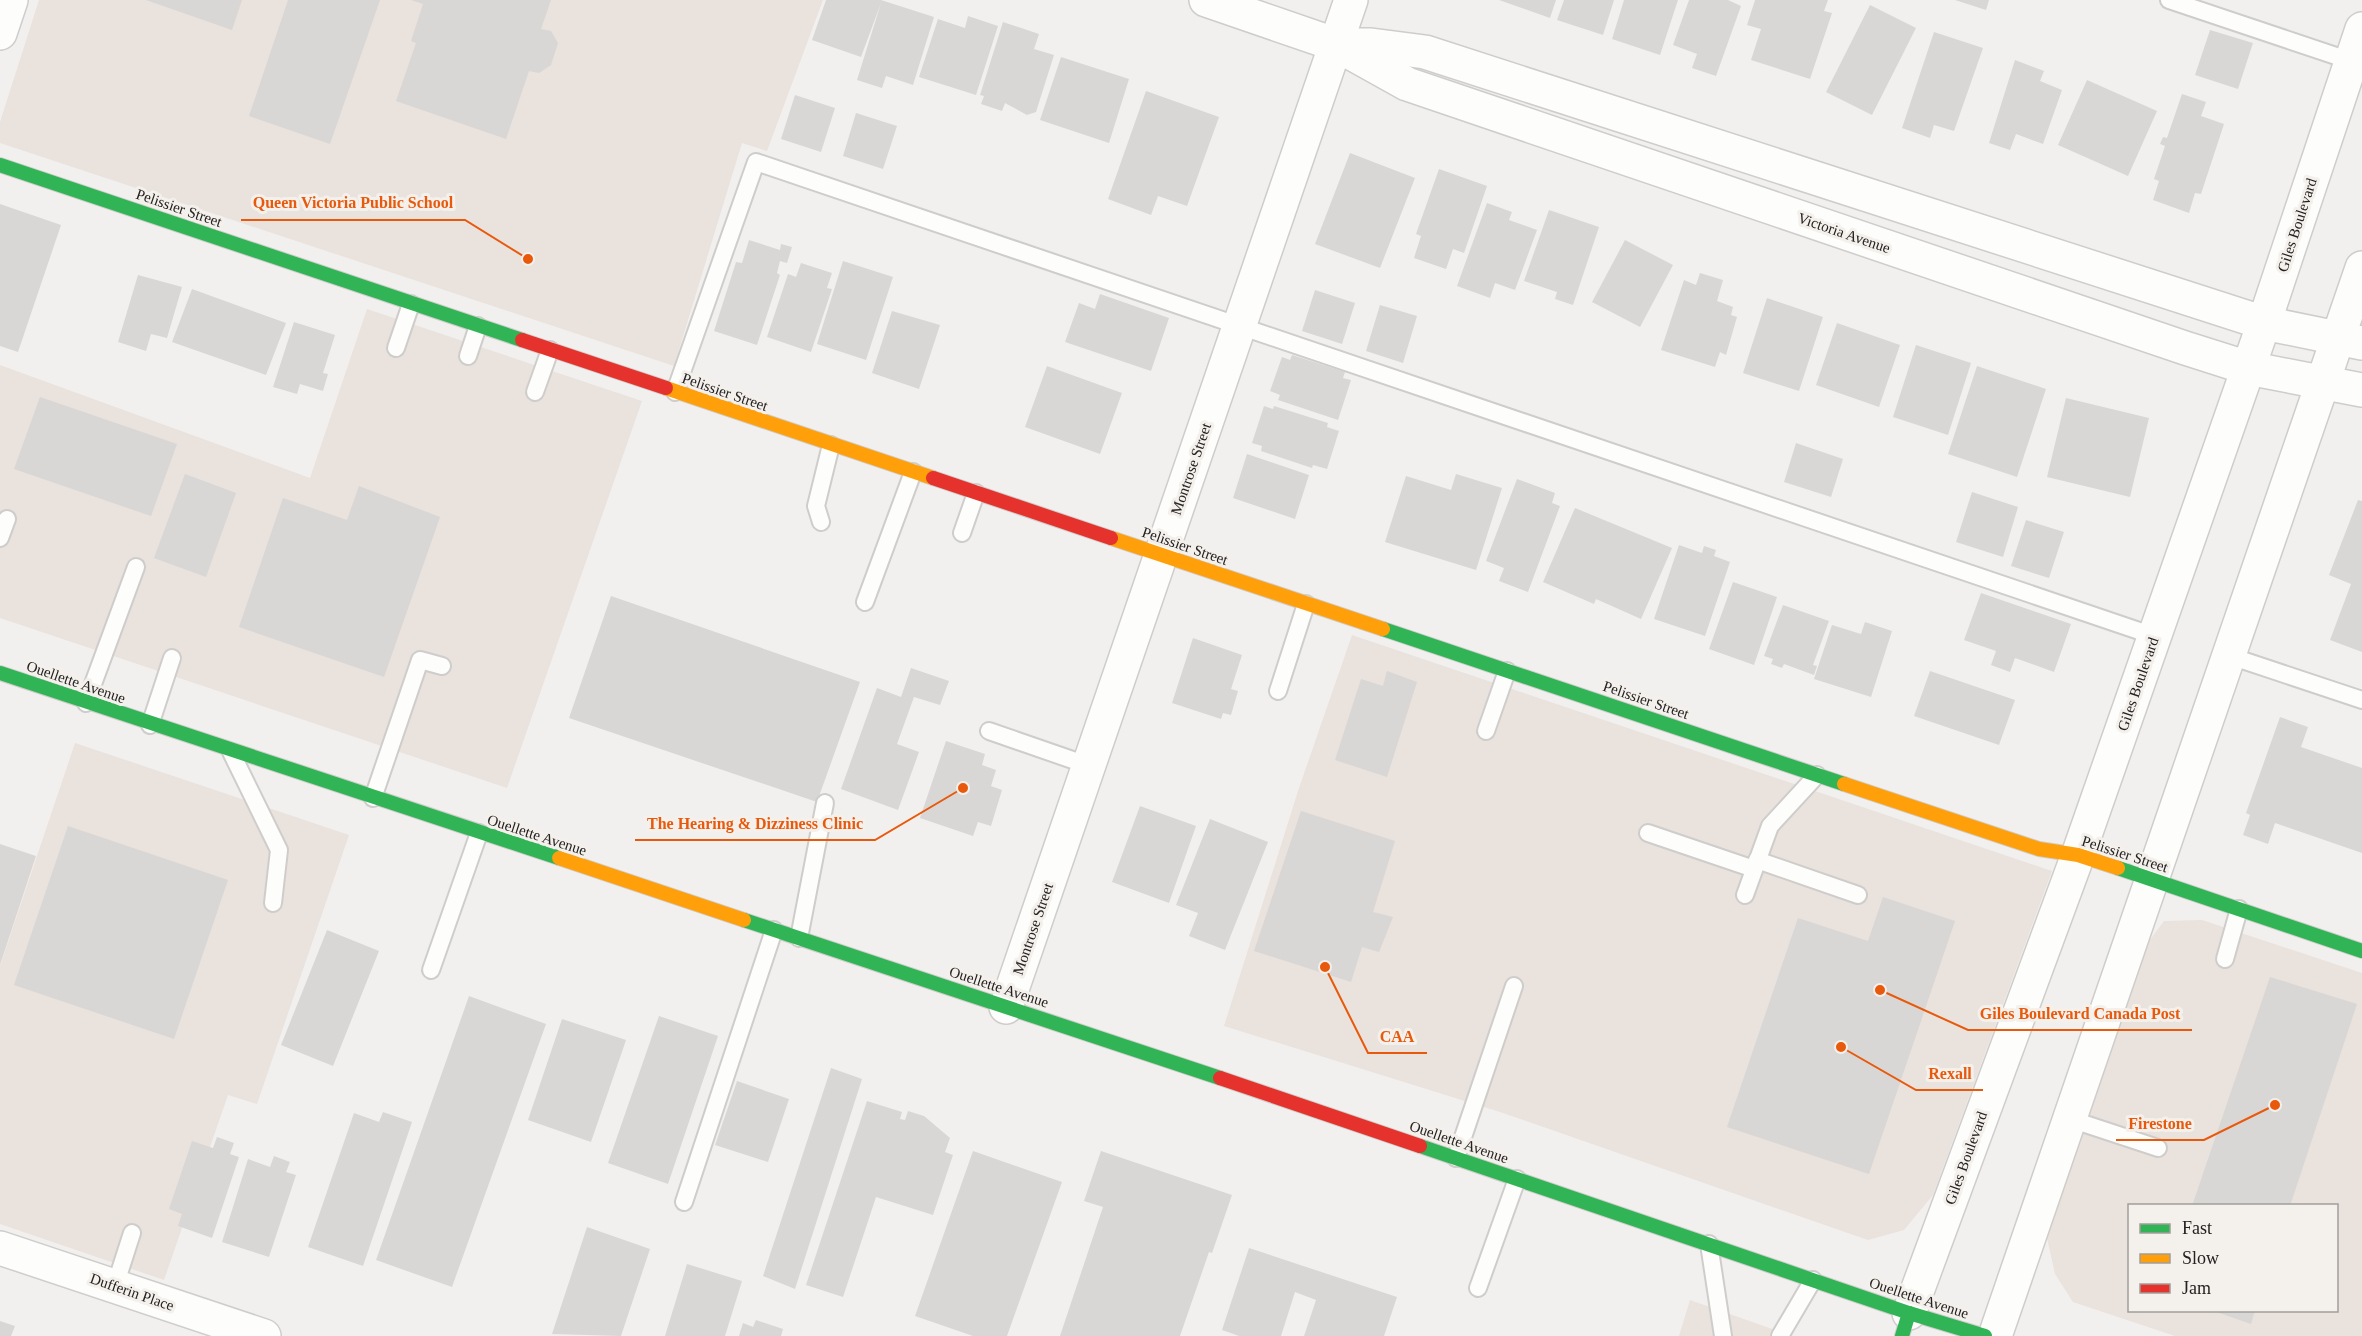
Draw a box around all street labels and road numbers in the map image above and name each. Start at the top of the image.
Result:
street label: Giles Boulevard [2274,176,2320,274]
street label: Pelissier Street [134,186,225,230]
street label: Victoria Avenue [1796,210,1893,256]
street label: Pelissier Street [680,370,771,414]
street label: Montrose Street [1168,420,1215,517]
street label: Pelissier Street [1140,524,1231,568]
street label: Giles Boulevard [2114,635,2162,733]
street label: Ouellette Avenue [24,658,128,707]
street label: Pelissier Street [1601,678,1692,722]
street label: Ouellette Avenue [485,811,589,859]
street label: Pelissier Street [2080,833,2171,876]
street label: Montrose Street [1010,880,1057,977]
street label: Ouellette Avenue [947,963,1051,1011]
street label: Giles Boulevard [1942,1109,1990,1207]
street label: Ouellette Avenue [1407,1118,1511,1167]
street label: Dufferin Place [88,1270,176,1314]
street label: Ouellette Avenue [1867,1274,1971,1322]

